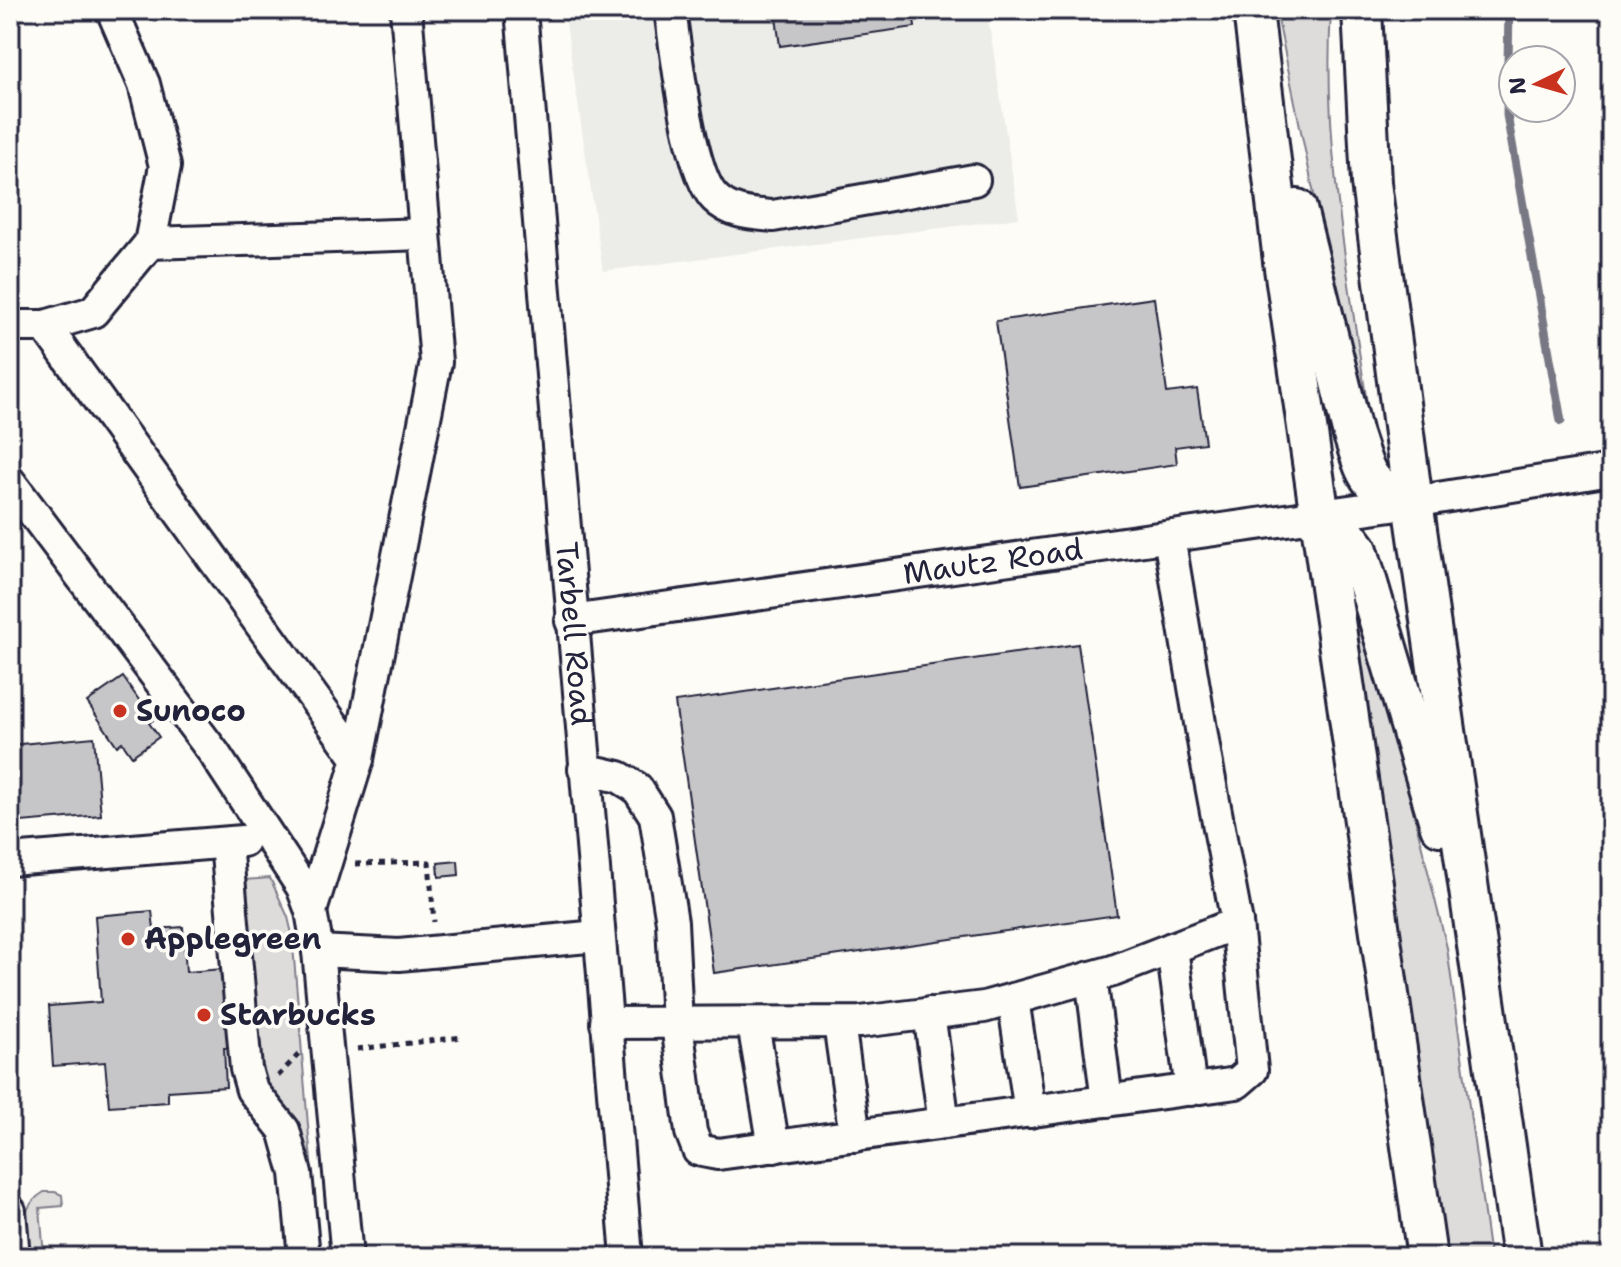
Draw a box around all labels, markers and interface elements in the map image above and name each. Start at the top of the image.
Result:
north arrow [1497,44,1577,124]
text: N [1502,76,1533,96]
street label: Mautz Road [900,528,1085,594]
street label: Tarbell Road [546,540,603,727]
place label: Sunoco [136,690,246,731]
marker: Sunoco [111,702,129,720]
place label: Applegreen [144,918,322,959]
marker: Applegreen [119,930,137,948]
place label: Starbucks [220,994,376,1035]
marker: Starbucks [195,1006,213,1024]

